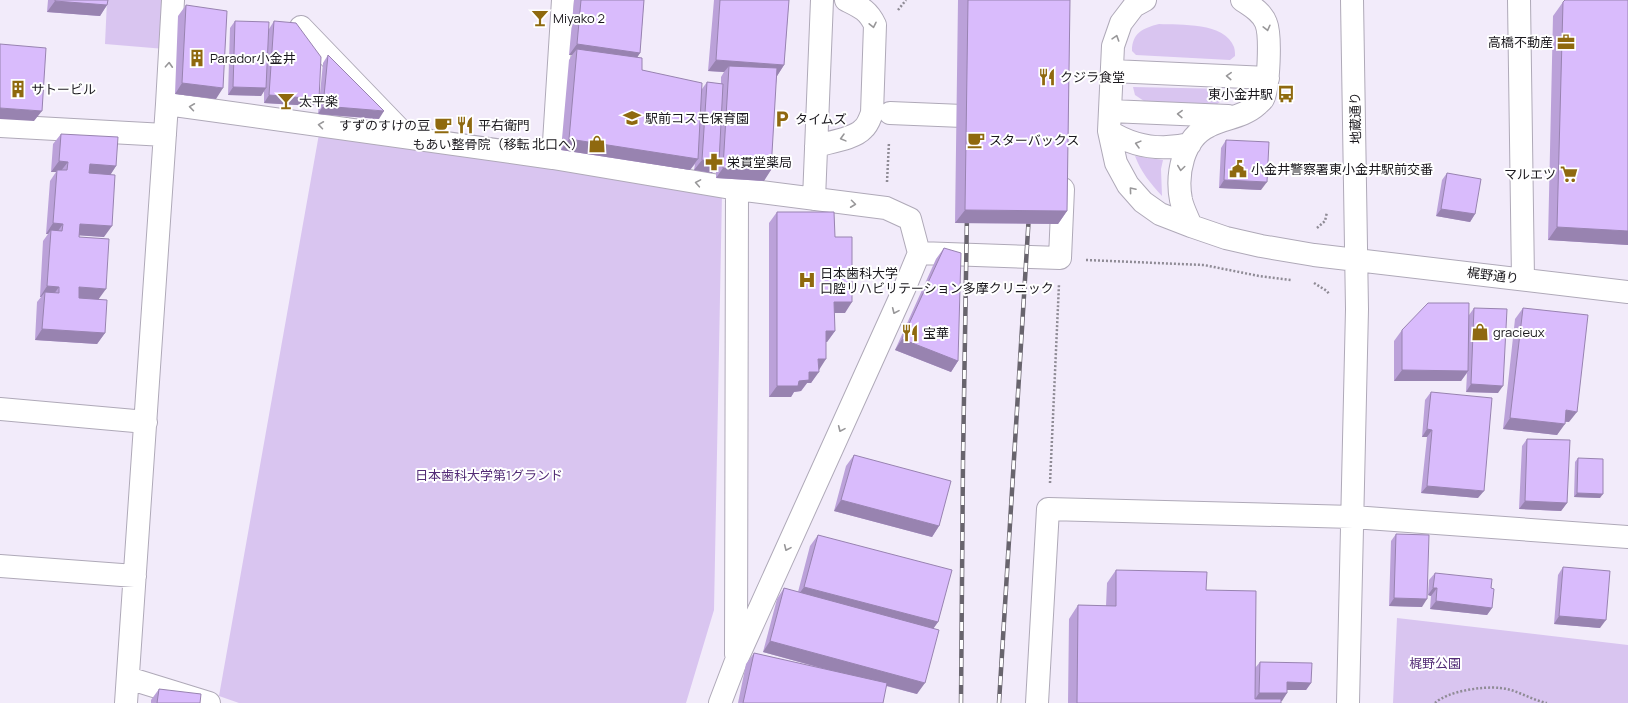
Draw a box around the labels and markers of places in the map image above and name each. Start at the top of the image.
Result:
bar icon: Miyako 2 [530,8,550,28]
place label: Miyako 2 [553,9,605,27]
office icon: 高橋不動産 [1556,32,1576,52]
place label: 高橋不動産 [1488,33,1553,51]
building icon: Parador小金井 [187,48,207,68]
place label: Parador小金井 [210,49,296,67]
restaurant icon: クジラ食堂 [1037,67,1057,87]
place label: クジラ食堂 [1060,68,1125,86]
building icon: サトービル [8,79,28,99]
place label: サトービル [31,80,96,98]
bus stop icon: 東小金井駅 [1276,84,1296,104]
place label: 東小金井駅 [1208,85,1273,103]
bar icon: 太平楽 [276,91,296,111]
place label: 太平楽 [299,92,338,110]
school or university icon: 駅前コスモ保育園 [622,108,642,128]
place label: 駅前コスモ保育園 [645,109,749,127]
parking icon: タイムズ [772,109,792,129]
place label: タイムズ [795,110,847,128]
cafe icon: すずのすけの豆 [433,115,453,135]
restaurant icon: 平右衛門 [455,115,475,135]
place label: すずのすけの豆 [339,116,430,134]
place label: 平右衛門 [478,116,530,134]
cafe icon: スターバックス [966,130,986,150]
place label: スターバックス [989,131,1079,149]
shop icon: もあい整骨院（移転 北口へ） [587,134,607,154]
place label: もあい整骨院（移転 北口へ） [412,135,584,153]
pharmacy icon: 栄貫堂薬局 [704,152,724,172]
place label: 栄貫堂薬局 [727,153,792,171]
public building icon: 小金井警察署東小金井駅前交番 [1228,159,1248,179]
place label: 小金井警察署東小金井駅前交番 [1251,160,1433,178]
supermarket icon: マルエツ [1559,164,1579,184]
place label: マルエツ [1504,165,1556,183]
place label: 日本歯科大学 口腔リハビリテーション多摩クリニック [820,264,1054,297]
hospital icon: 日本歯科大学 口腔リハビリテーション多摩クリニック [797,270,817,290]
shop icon: gracieux [1470,322,1490,342]
restaurant icon: 宝華 [900,323,920,343]
place label: gracieux [1493,323,1545,341]
place label: 宝華 [923,324,949,342]

